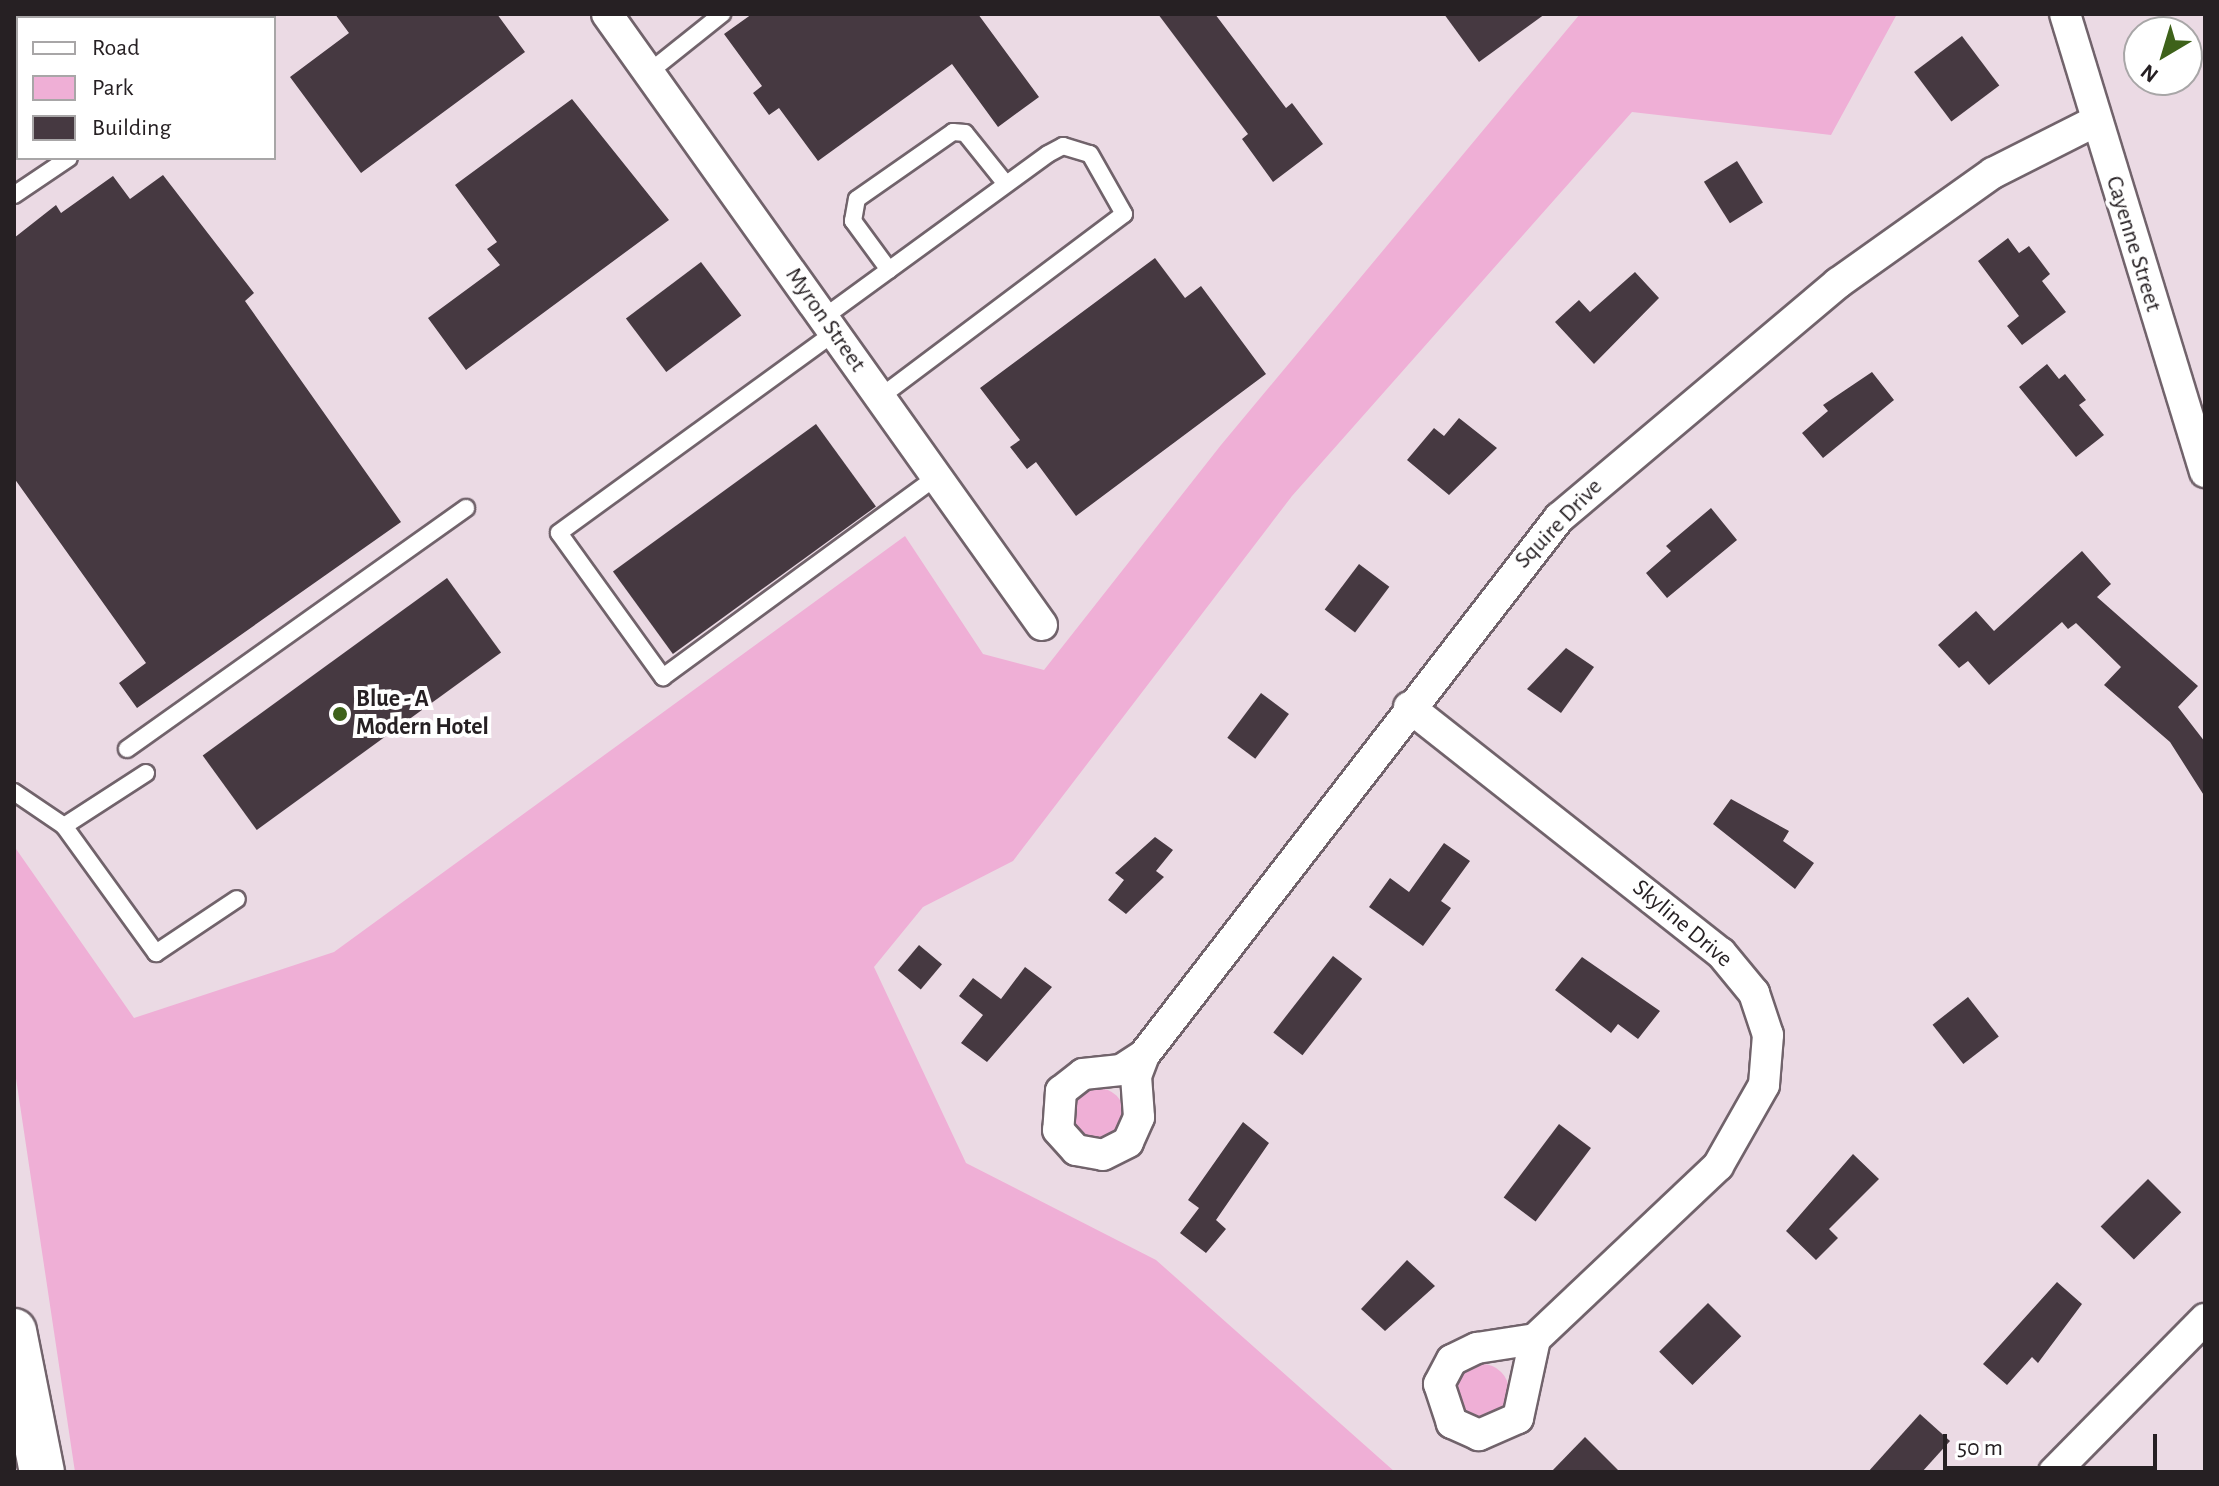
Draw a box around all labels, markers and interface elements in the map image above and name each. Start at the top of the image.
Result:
legend [16,16,276,160]
north arrow [2123,16,2203,96]
text: Road [92,36,140,60]
text: N [2137,60,2162,87]
text: Park [92,76,133,100]
text: Building [92,116,171,140]
street label: Cayenne Street [2099,173,2167,315]
street label: Myron Street [779,262,871,378]
street label: Squire Drive [1509,473,1609,575]
place label: Blue - A Modern Hotel [356,686,489,742]
marker: Blue - A Modern Hotel [331,705,349,723]
street label: Skyline Drive [1626,874,1738,974]
scale bar [1947,1418,2161,1468]
text: 50 m [1957,1436,2003,1460]

